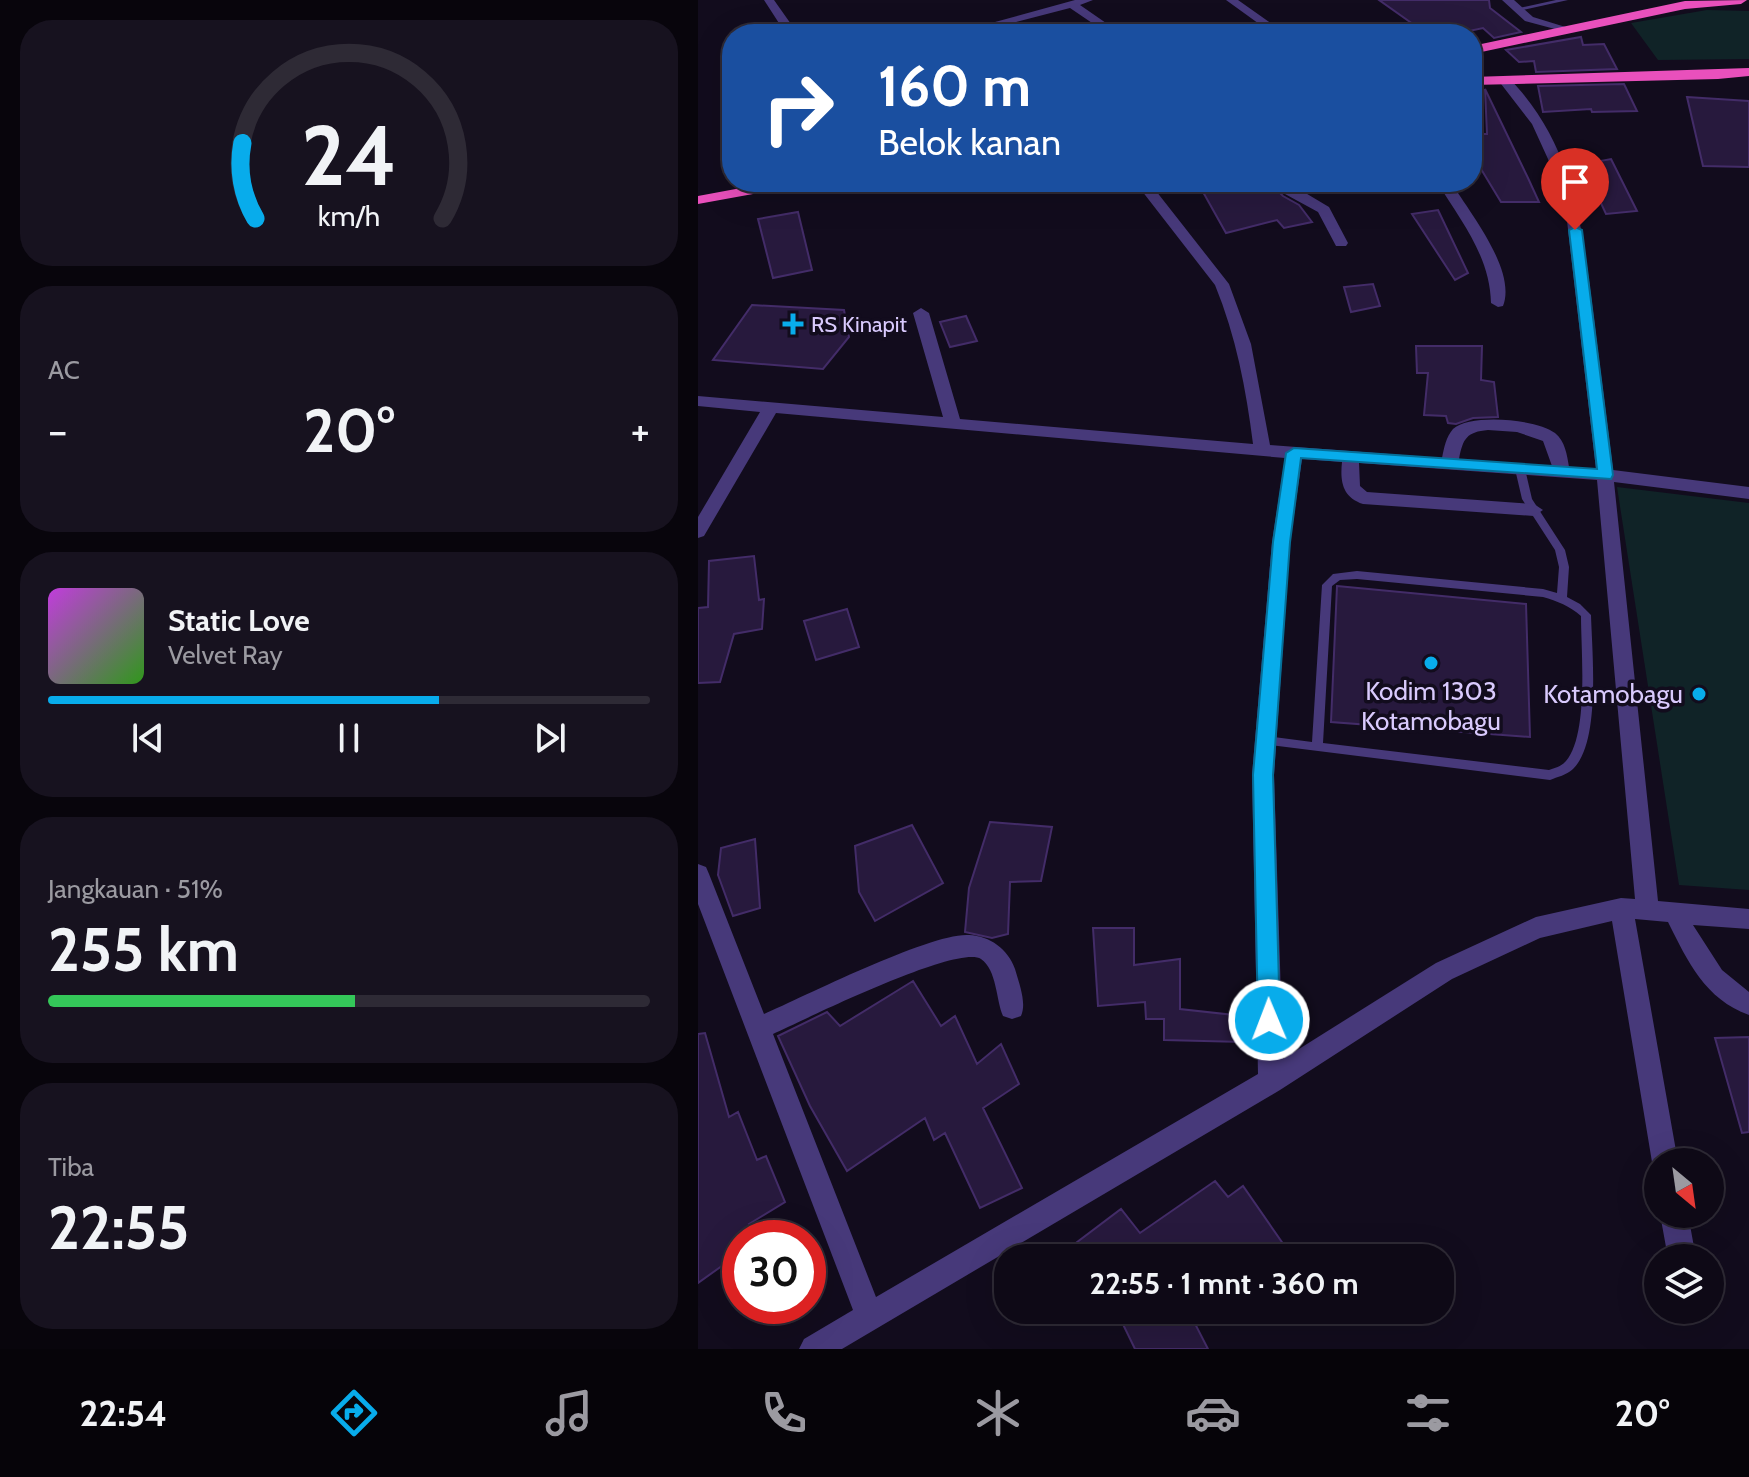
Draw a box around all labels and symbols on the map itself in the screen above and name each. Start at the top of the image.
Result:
pin [1541,148,1609,230]
place label: RS Kinapit [811,311,907,338]
marker: RS Kinapit [782,313,804,335]
marker: Kodim 1303 Kotamobagu [1422,654,1440,672]
place label: Kodim 1303 Kotamobagu [1361,675,1501,737]
place label: Kotamobagu [1543,678,1683,710]
marker: Kotamobagu [1690,685,1708,703]
position arrow [1227,978,1311,1062]
north arrow [1644,1148,1724,1228]
speed limit sign: 30 [722,1220,826,1324]

